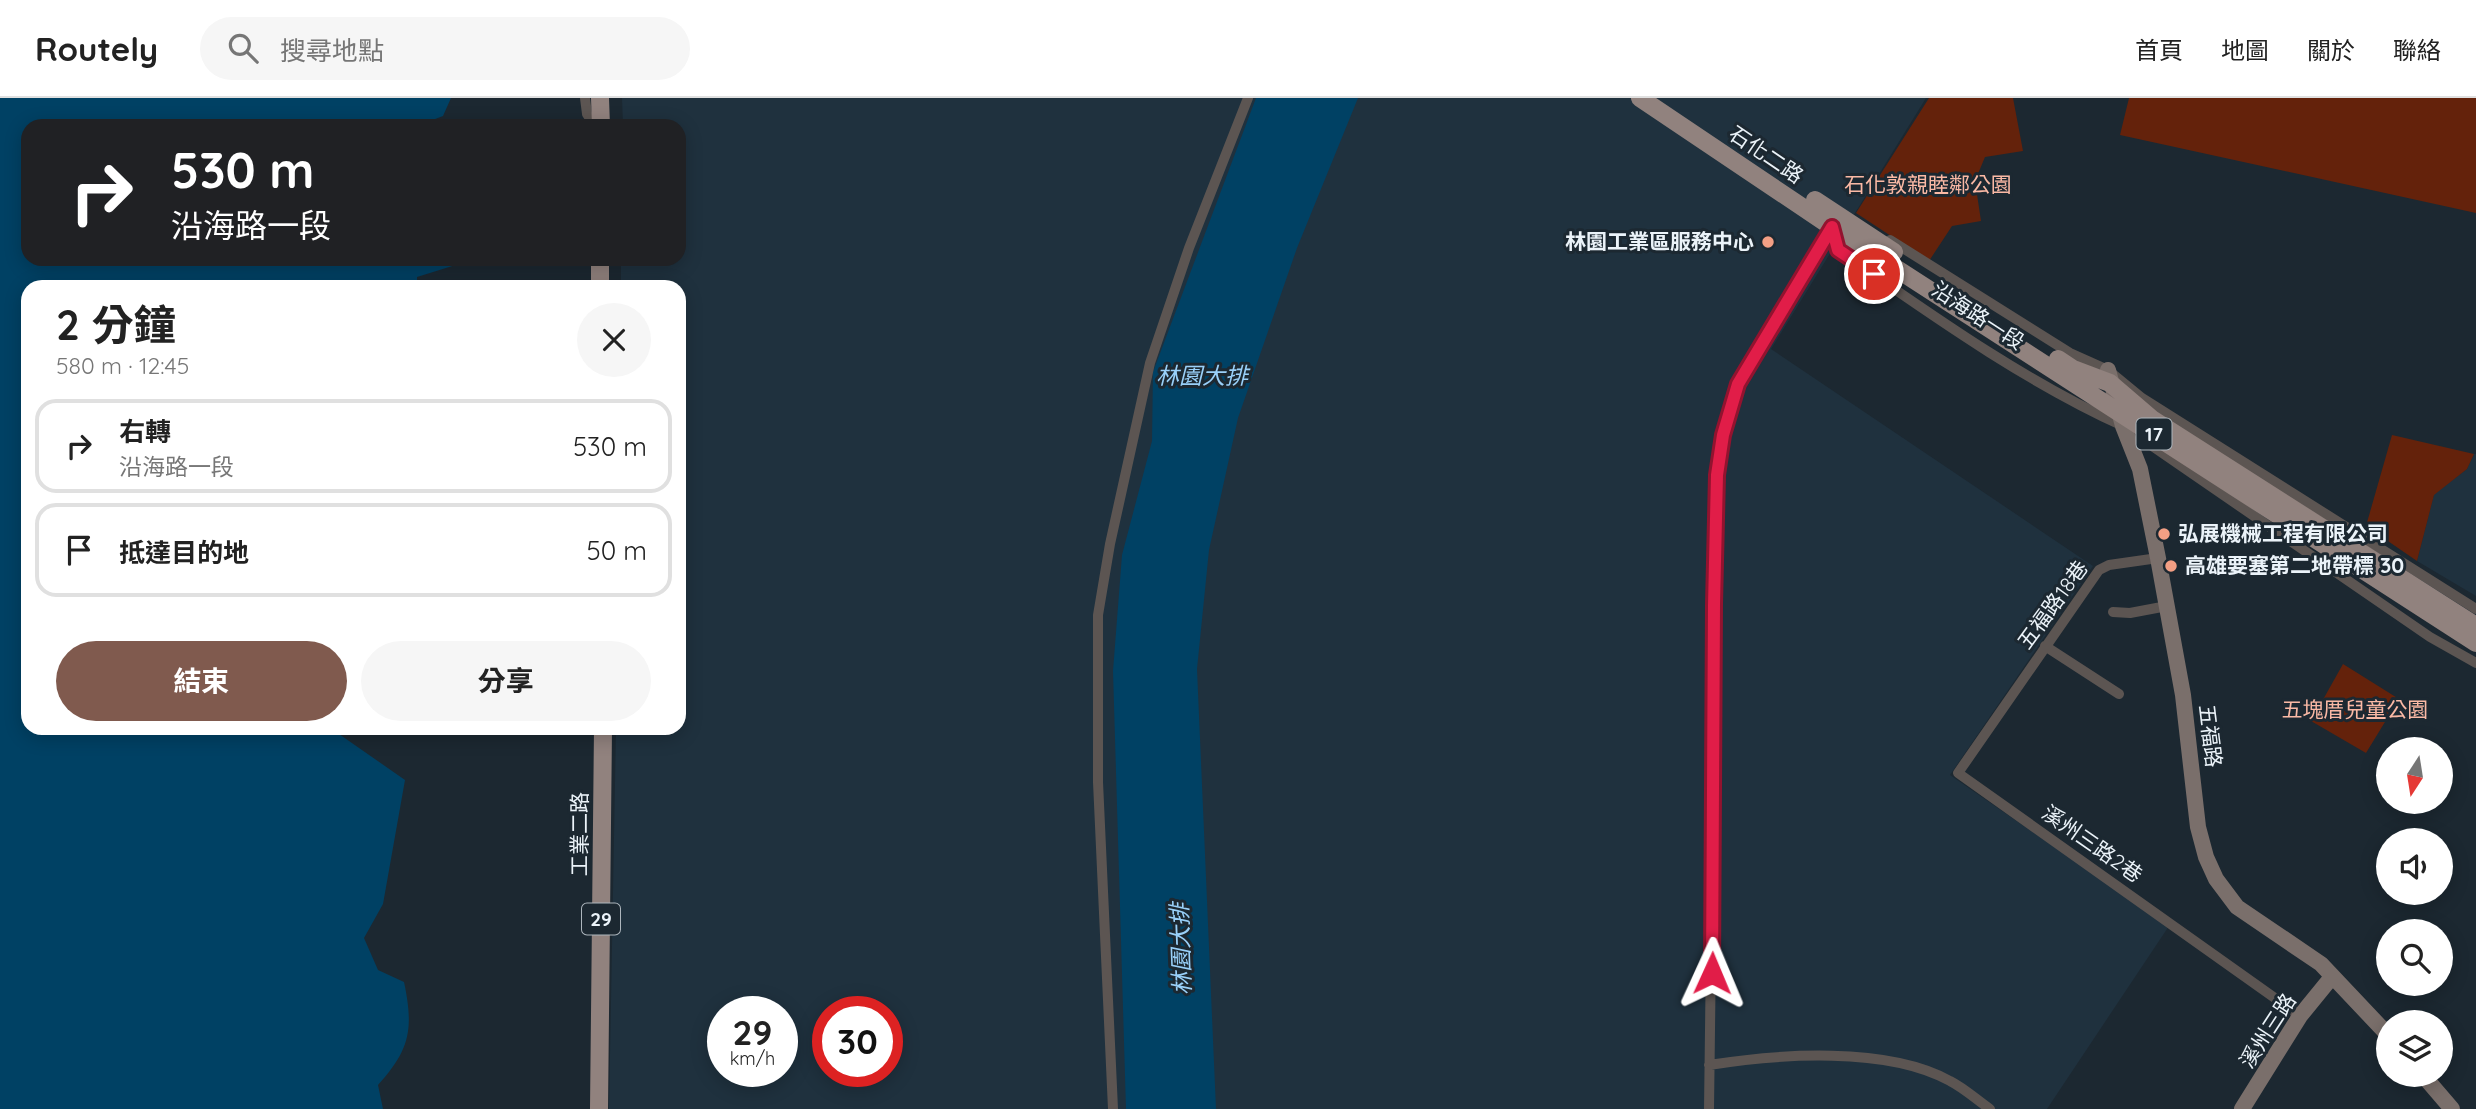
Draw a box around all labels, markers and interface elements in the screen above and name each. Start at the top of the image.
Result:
search box [200,17,690,80]
text: Routely [35,28,158,69]
icon: search [224,29,262,67]
text: 搜尋地點 [280,34,384,67]
text: 首頁 [2135,35,2183,65]
text: 地圖 [2221,35,2269,65]
text: 關於 [2307,35,2355,65]
text: 聯絡 [2393,35,2441,65]
street label: 石化二路 [1724,120,1809,188]
text: 530 m [171,139,315,200]
icon: right [56,147,147,238]
park label: 石化敦親睦鄰公園 [1844,171,2012,197]
text: 沿海路一段 [171,205,331,245]
place label: 林園工業區服務中心 [1565,228,1754,254]
marker: 林園工業區服務中心 [1760,234,1776,250]
pin [1844,244,1904,304]
icon: arrive [1855,255,1893,293]
street label: 沿海路一段 [1927,276,2030,355]
text: 2 分鐘 [56,298,176,351]
button: close [577,303,651,377]
text: 580 m · 12:45 [56,351,189,380]
water label: 林園大排 [1156,361,1251,390]
text: 右轉 [119,415,171,448]
road number: 17 [2136,418,2172,450]
icon: right [60,427,98,465]
text: 530 m [573,430,647,463]
text: 沿海路一段 [119,452,234,481]
place label: 弘展機械工程有限公司 [2178,520,2388,546]
marker: 弘展機械工程有限公司 [2156,526,2172,542]
icon: arrive [60,531,98,569]
text: 50 m [587,534,647,567]
text: 抵達目的地 [119,536,249,569]
place label: 高雄要塞第二地帶標 30 [2185,552,2404,578]
street label: 五福路18巷 [2011,555,2093,654]
marker: 高雄要塞第二地帶標 30 [2163,558,2179,574]
button: 結束 [56,641,347,721]
button: 分享 [361,641,651,721]
park label: 五塊厝兒童公園 [2282,696,2429,722]
street label: 五福路 [2194,703,2228,769]
north arrow [2376,737,2454,814]
map controls [2376,737,2453,1087]
street label: 工業二路 [566,792,592,876]
street label: 溪州三路2巷 [2037,799,2148,887]
button: sound [2376,828,2453,905]
water label: 林園大排 [1164,900,1197,995]
road number: 29 [582,904,620,934]
button: search [2376,919,2453,996]
position arrow [1675,936,1749,1010]
street label: 溪州三路 [2233,988,2301,1073]
speed limit sign: 30 [812,996,903,1087]
text: 29 [733,1010,772,1054]
button: layers [2376,1010,2453,1087]
text: km/h [730,1047,775,1070]

